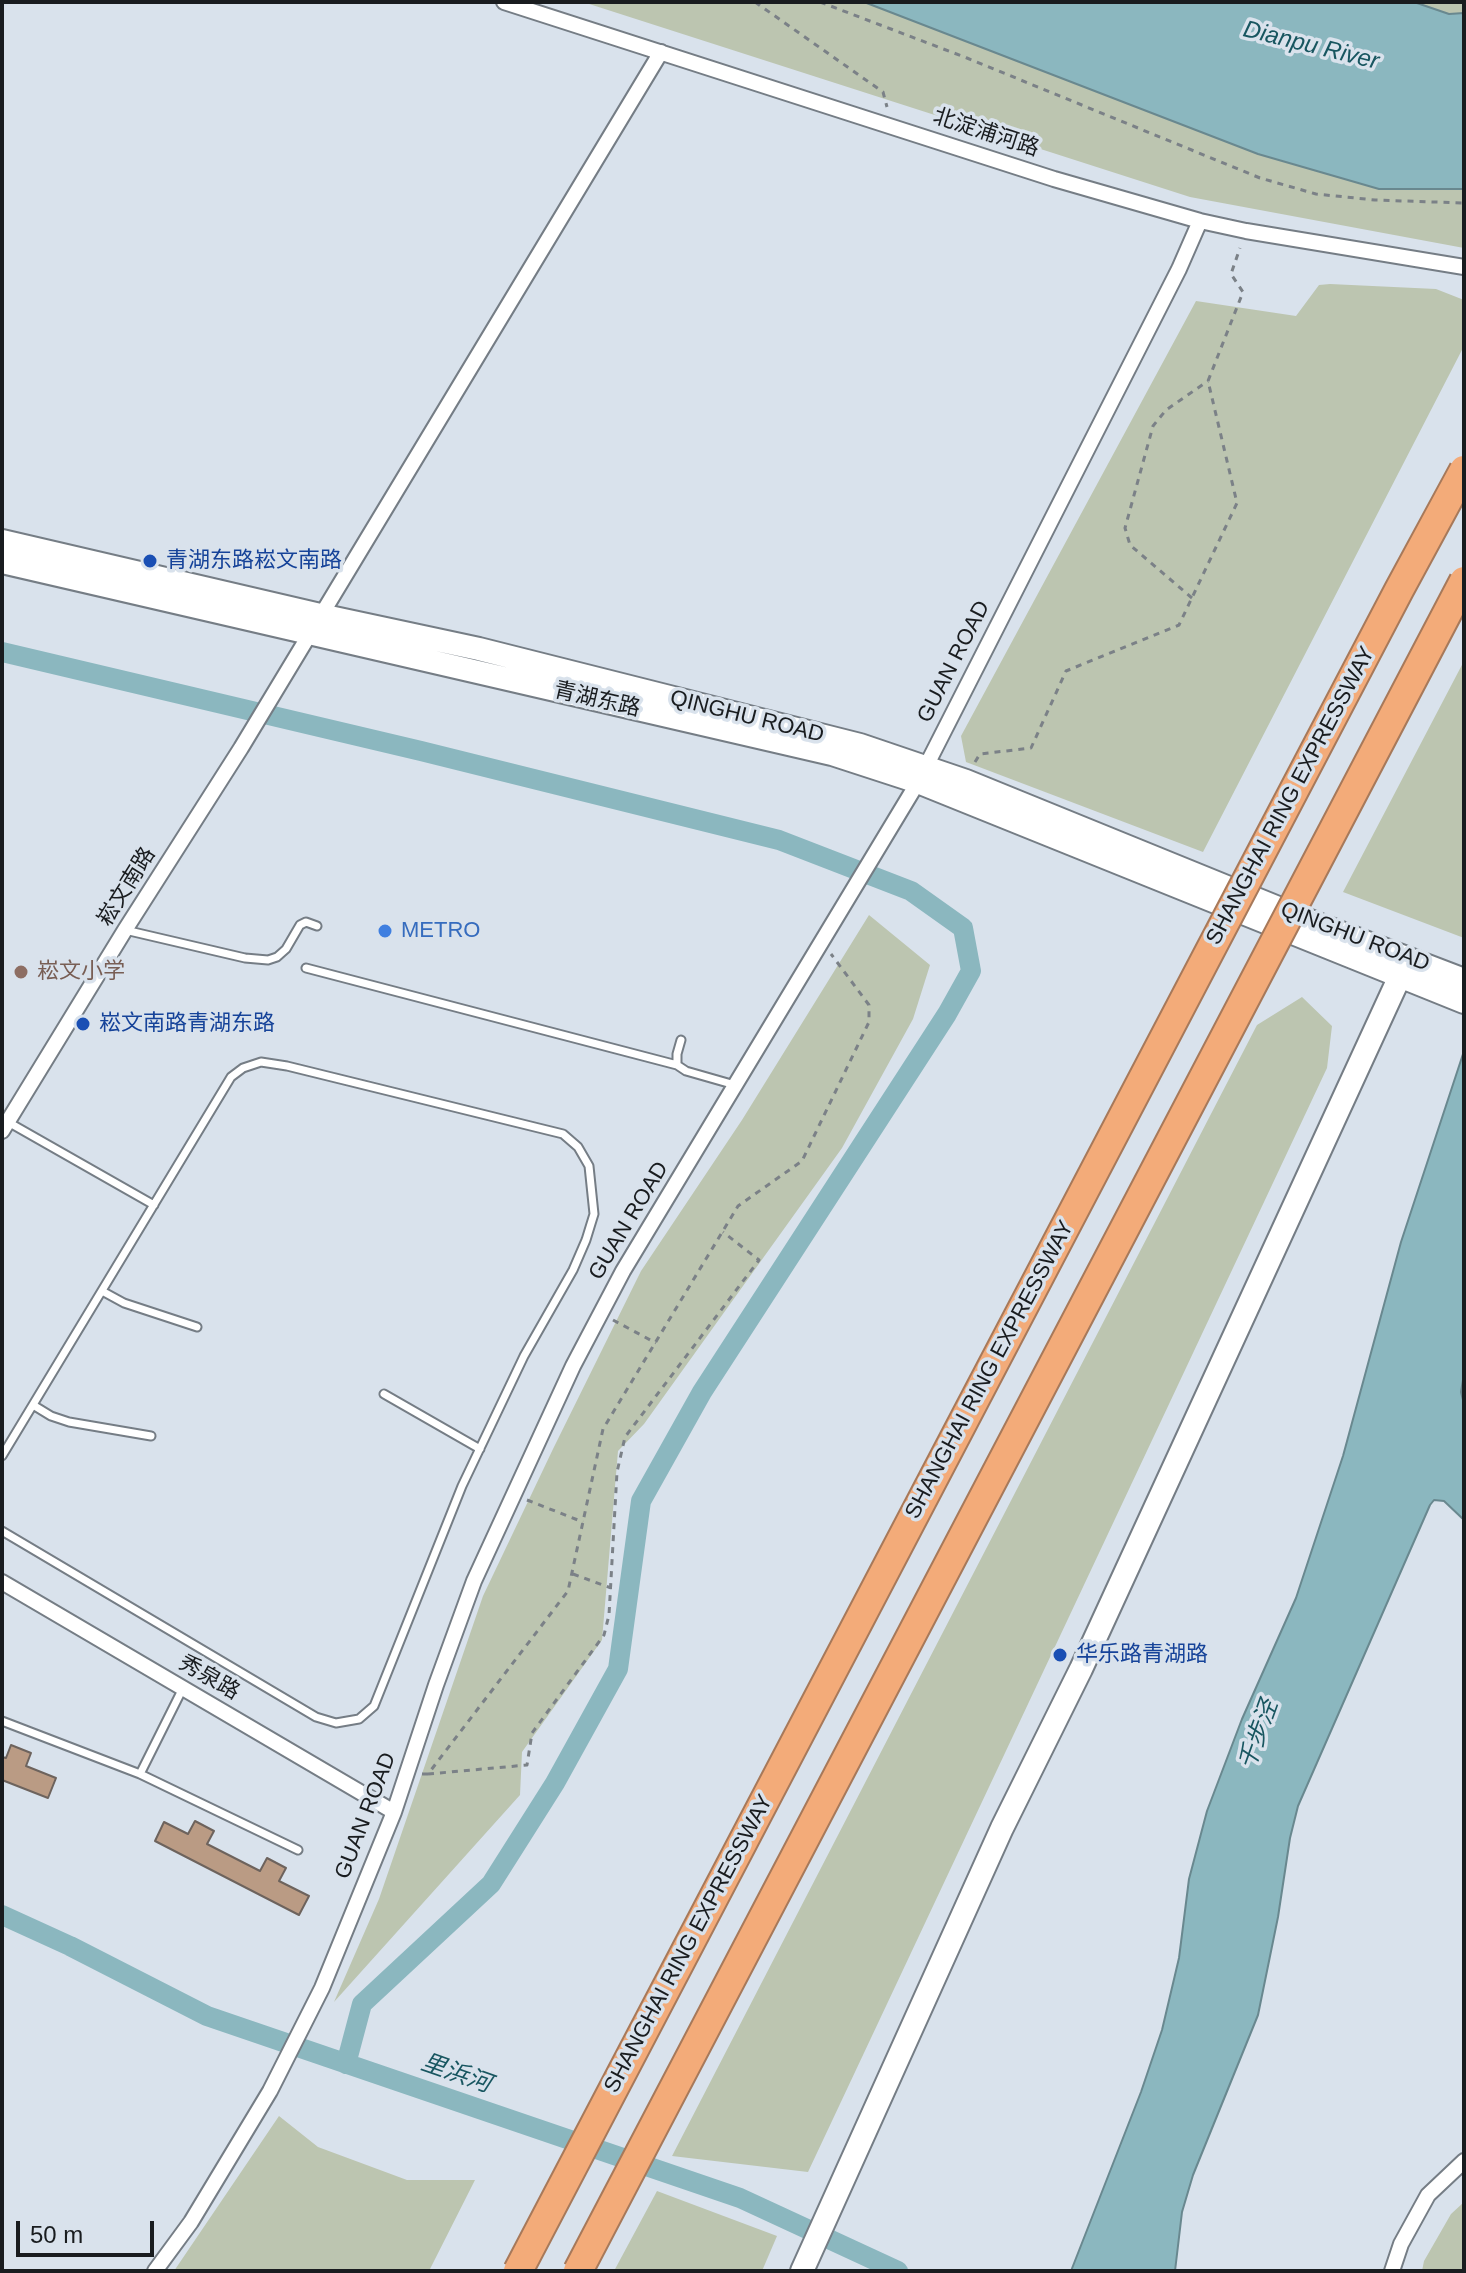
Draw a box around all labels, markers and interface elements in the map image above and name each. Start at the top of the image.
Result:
water label: Dianpu River [1240,15,1382,77]
street label: 北淀浦河路 [930,103,1042,163]
place label: 青湖东路崧文南路 [166,548,342,574]
marker: 青湖东路崧文南路 [141,552,159,570]
street label: GUAN ROAD [912,597,996,727]
street label: SHANGHAI RING EXPRESSWAY [1201,642,1381,950]
street label: 青湖东路 [551,677,643,723]
street label: QINGHU ROAD [667,685,827,749]
street label: 崧文南路 [92,843,162,931]
street label: QINGHU ROAD [1277,896,1433,978]
place label: METRO [401,918,480,944]
marker: METRO [376,922,394,940]
place label: 崧文小学 [37,959,125,985]
marker: 崧文小学 [12,963,30,981]
place label: 崧文南路青湖东路 [99,1011,275,1037]
marker: 崧文南路青湖东路 [74,1015,92,1033]
street label: GUAN ROAD [583,1157,675,1285]
street label: SHANGHAI RING EXPRESSWAY [900,1216,1080,1524]
place label: 华乐路青湖路 [1076,1642,1208,1668]
marker: 华乐路青湖路 [1051,1646,1069,1664]
street label: 秀泉路 [174,1650,244,1706]
water label: 千步泾 [1233,1696,1285,1774]
street label: GUAN ROAD [330,1749,402,1883]
street label: SHANGHAI RING EXPRESSWAY [599,1790,779,2098]
water label: 里浜河 [417,2049,495,2099]
scale bar [20,2205,158,2255]
text: 50 m [30,2221,83,2248]

